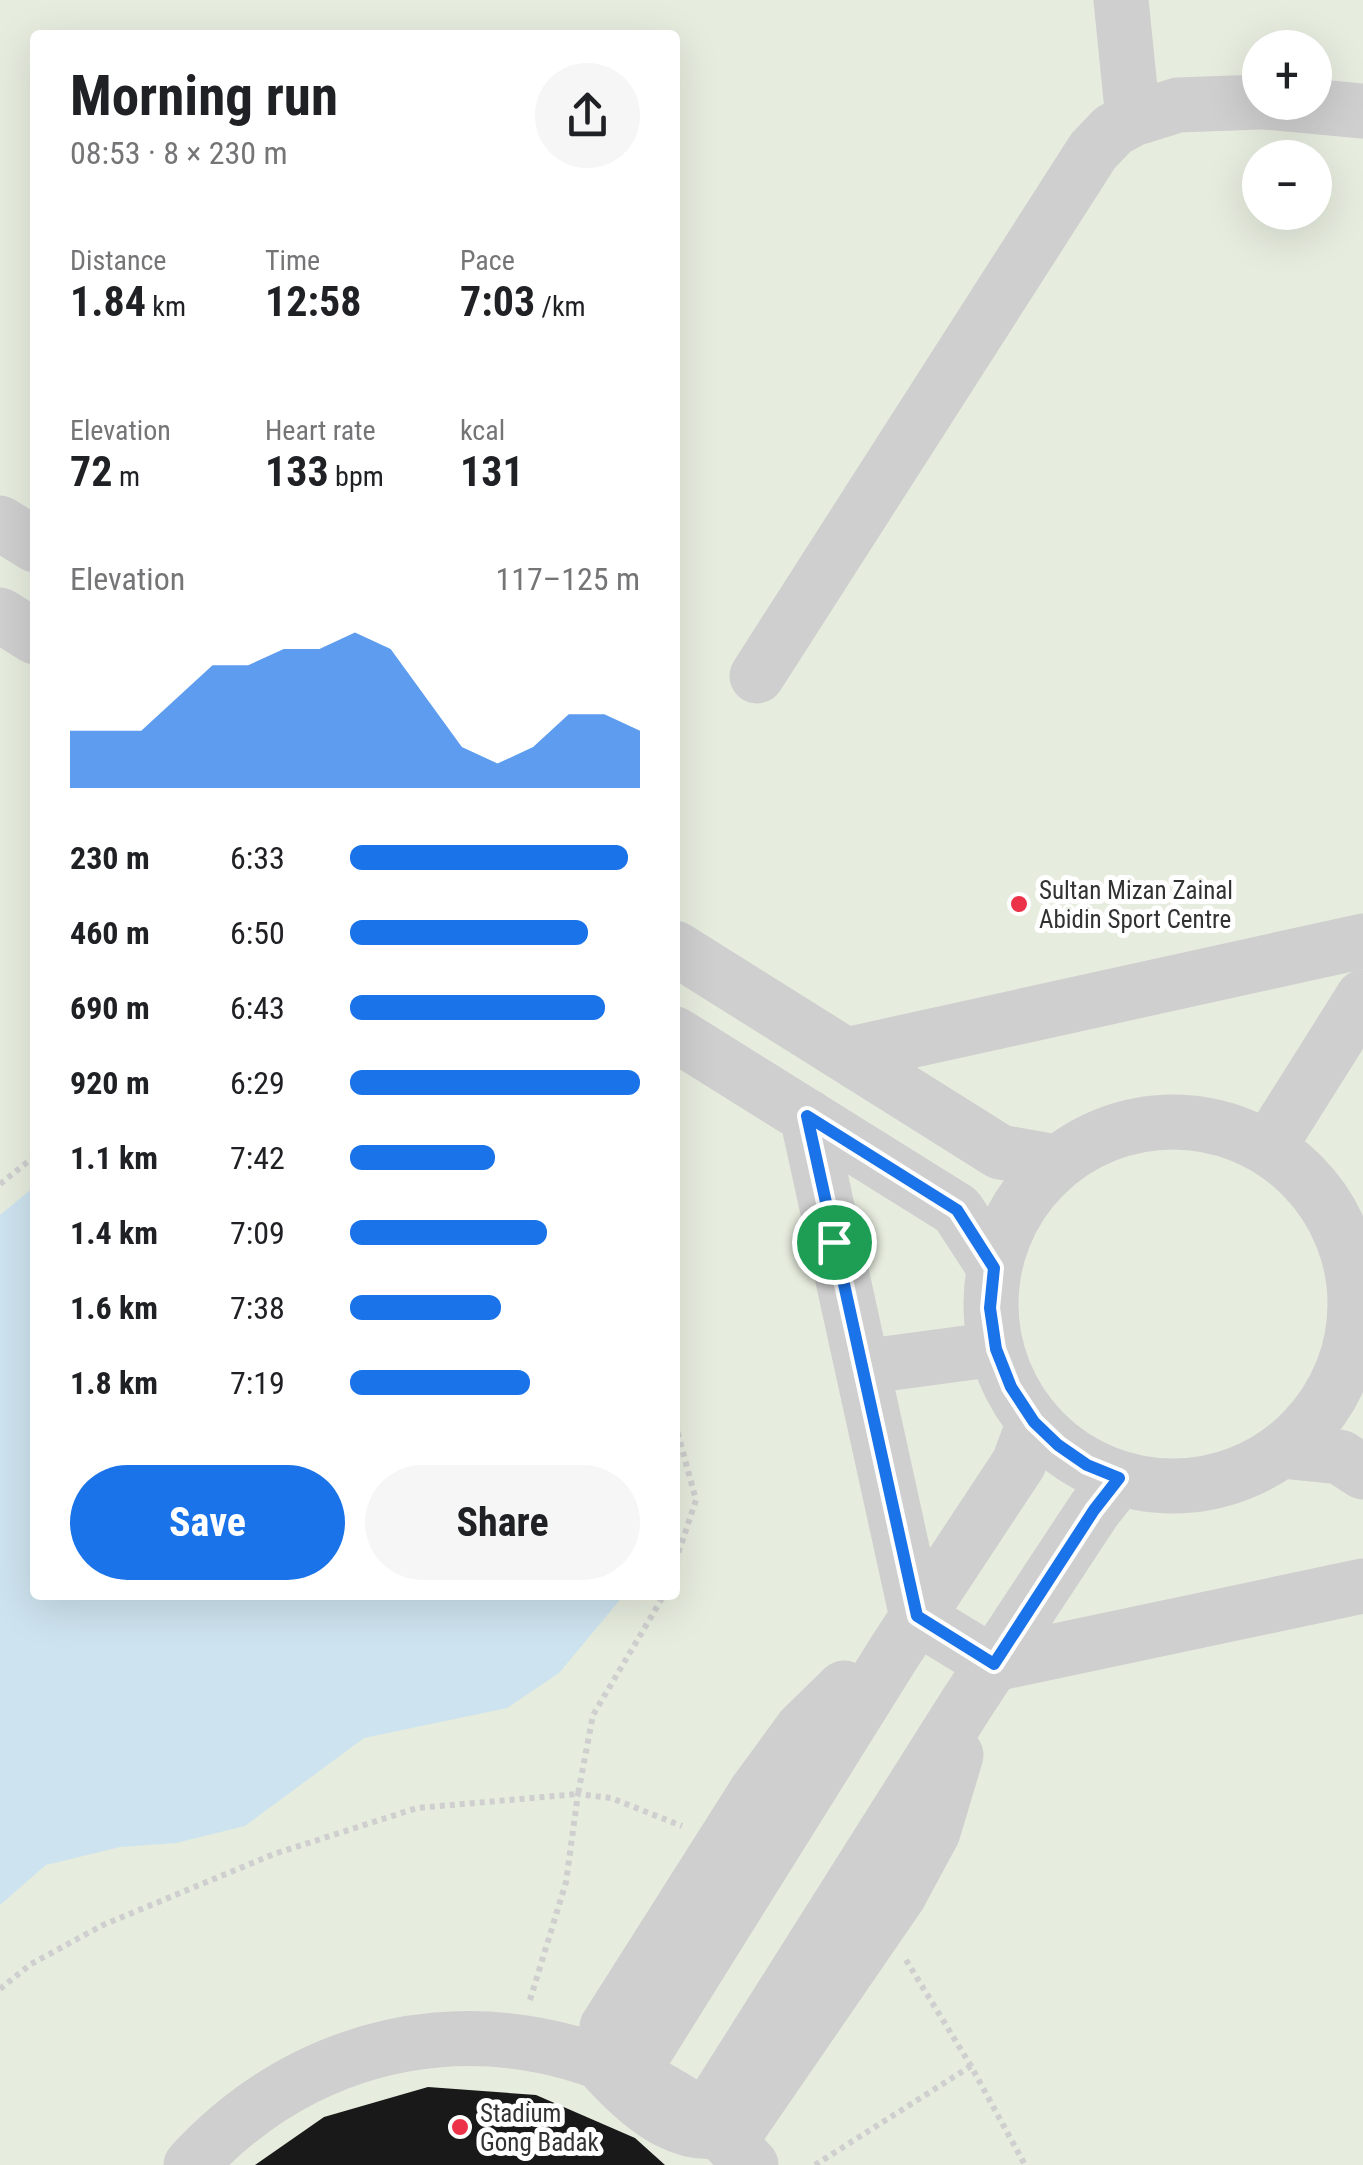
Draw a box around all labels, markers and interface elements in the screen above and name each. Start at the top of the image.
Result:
map controls [1242,30,1332,230]
button: + [1242,30,1332,120]
button: share [535,63,640,168]
text: Morning run [70,64,338,128]
text: 08:53 · 8 × 230 m [70,134,288,172]
button: − [1242,140,1332,230]
text: Distance [70,244,167,277]
text: Time [265,244,320,277]
text: Pace [460,244,515,277]
text: 1.84 [70,277,146,326]
text: 12:58 [265,277,361,326]
text: 7:03 [460,277,535,326]
text: km [146,290,186,323]
text: /km [535,290,586,323]
text: Elevation [70,414,171,447]
text: Heart rate [265,414,376,447]
text: kcal [460,414,505,447]
text: 72 [70,447,112,496]
text: 133 [265,447,329,496]
text: 131 [460,447,524,496]
text: m [112,460,140,493]
text: bpm [329,460,384,493]
text: Elevation [70,560,185,598]
text: 117–125 m [495,560,640,598]
text: 230 m [70,839,150,877]
text: 6:33 [230,839,285,877]
place label: Sultan Mizan Zainal Abidin Sport Centre [1039,876,1233,934]
marker: Sultan Mizan Zainal Abidin Sport Centre [1008,893,1030,915]
text: 460 m [70,914,150,952]
text: 6:50 [230,914,285,952]
text: 690 m [70,989,150,1027]
text: 6:43 [230,989,285,1027]
text: 920 m [70,1064,150,1102]
text: 6:29 [230,1064,285,1102]
text: 1.1 km [70,1139,158,1177]
text: 7:42 [230,1139,285,1177]
pin [792,1200,877,1285]
text: 1.4 km [70,1214,158,1252]
text: 7:09 [230,1214,285,1252]
icon: arrive [807,1215,862,1270]
text: 1.6 km [70,1289,158,1327]
text: 7:38 [230,1289,285,1327]
text: 1.8 km [70,1364,158,1402]
text: 7:19 [230,1364,285,1402]
button: Save [70,1465,345,1580]
button: Share [365,1465,640,1580]
place label: Stadium Gong Badak [480,2099,599,2157]
marker: Stadium Gong Badak [449,2116,471,2138]

